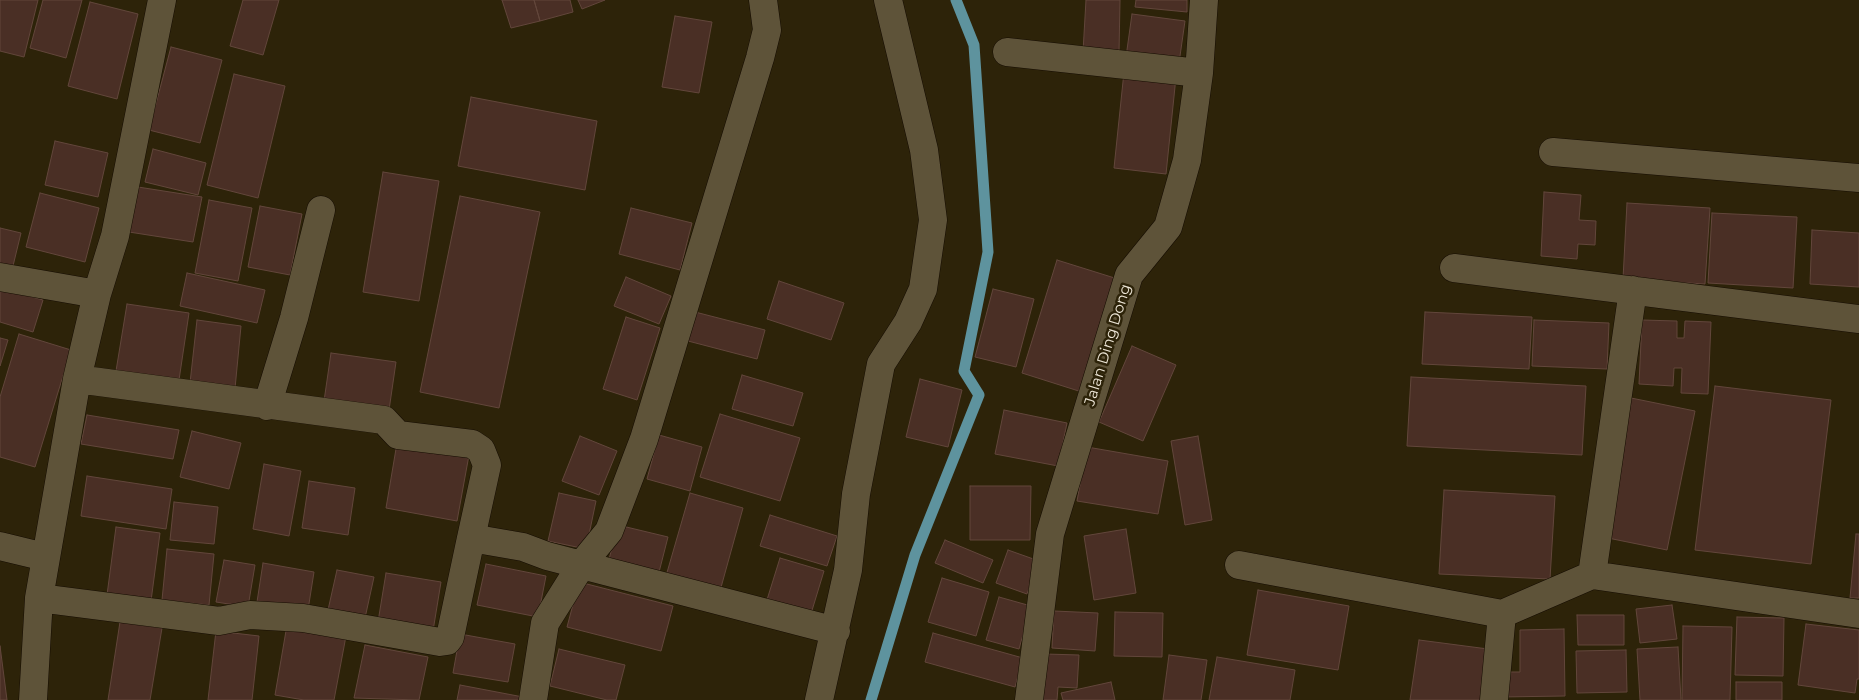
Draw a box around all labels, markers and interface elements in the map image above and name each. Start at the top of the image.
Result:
street label: Jalan Ding Dong [1081,282,1135,408]

